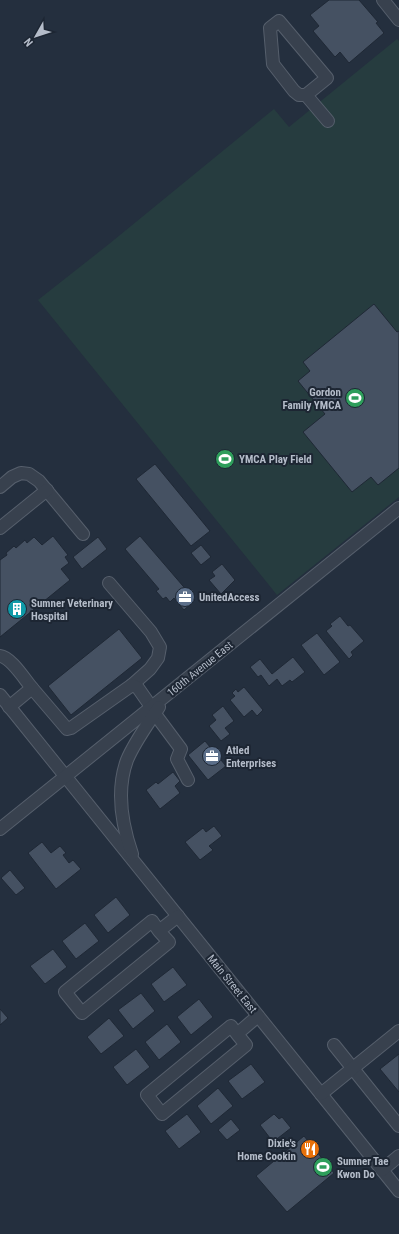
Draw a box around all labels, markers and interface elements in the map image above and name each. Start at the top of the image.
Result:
north arrow [16,16,56,56]
text: N [21,35,36,49]
place label: Gordon Family YMCA [282,386,341,412]
sports icon: Gordon Family YMCA [344,387,366,409]
sports icon: YMCA Play Field [214,448,236,470]
place label: YMCA Play Field [239,453,312,466]
office icon: UnitedAccess [174,586,196,608]
place label: UnitedAccess [199,591,260,604]
place label: Sumner Veterinary Hospital [31,597,113,623]
building icon: Sumner Veterinary Hospital [6,598,28,620]
street label: 160th Avenue East [165,639,235,699]
place label: Atled Enterprises [226,744,276,770]
office icon: Atled Enterprises [201,745,223,767]
street label: Main Street East [205,952,259,1016]
place label: Dixie's Home Cookin [237,1137,296,1163]
restaurant icon: Dixie's Home Cookin [299,1138,321,1160]
place label: Sumner Tae Kwon Do [337,1155,389,1181]
sports icon: Sumner Tae Kwon Do [312,1156,334,1178]

